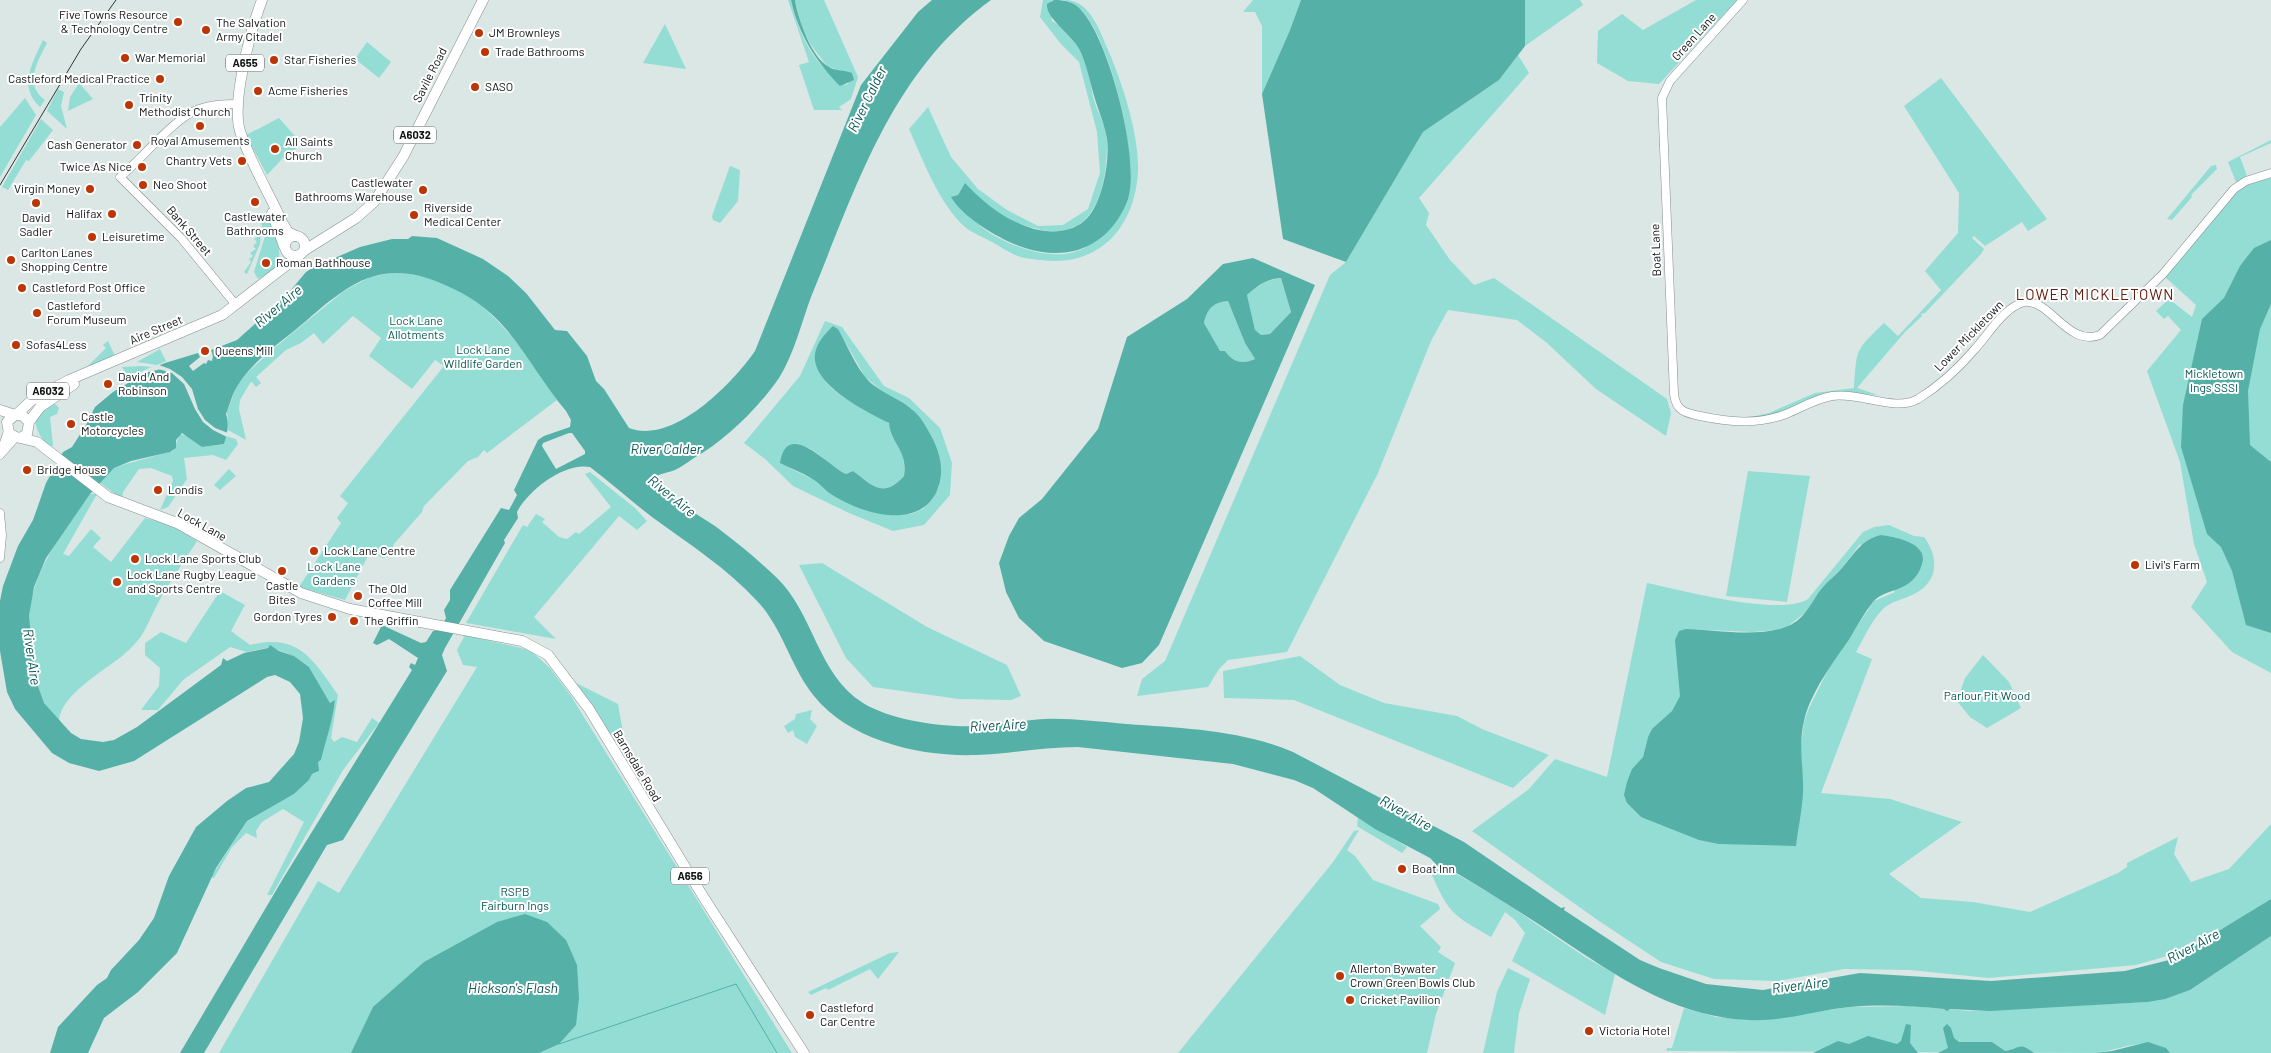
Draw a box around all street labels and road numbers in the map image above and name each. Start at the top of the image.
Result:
street label: Green Lane [1668,10,1718,63]
street label: Savile Road [409,45,449,104]
road number: A655 [226,54,264,72]
road number: A6032 [394,126,436,144]
street label: Bank Street [164,203,215,258]
street label: Boat Lane [1647,223,1663,277]
street label: Lower Mickletown [1931,297,2006,374]
street label: Aire Street [127,312,184,347]
road number: A6032 [27,382,69,400]
street label: Lock Lane [176,505,229,543]
street label: Barnsdale Road [611,727,665,804]
road number: A656 [671,868,709,884]

